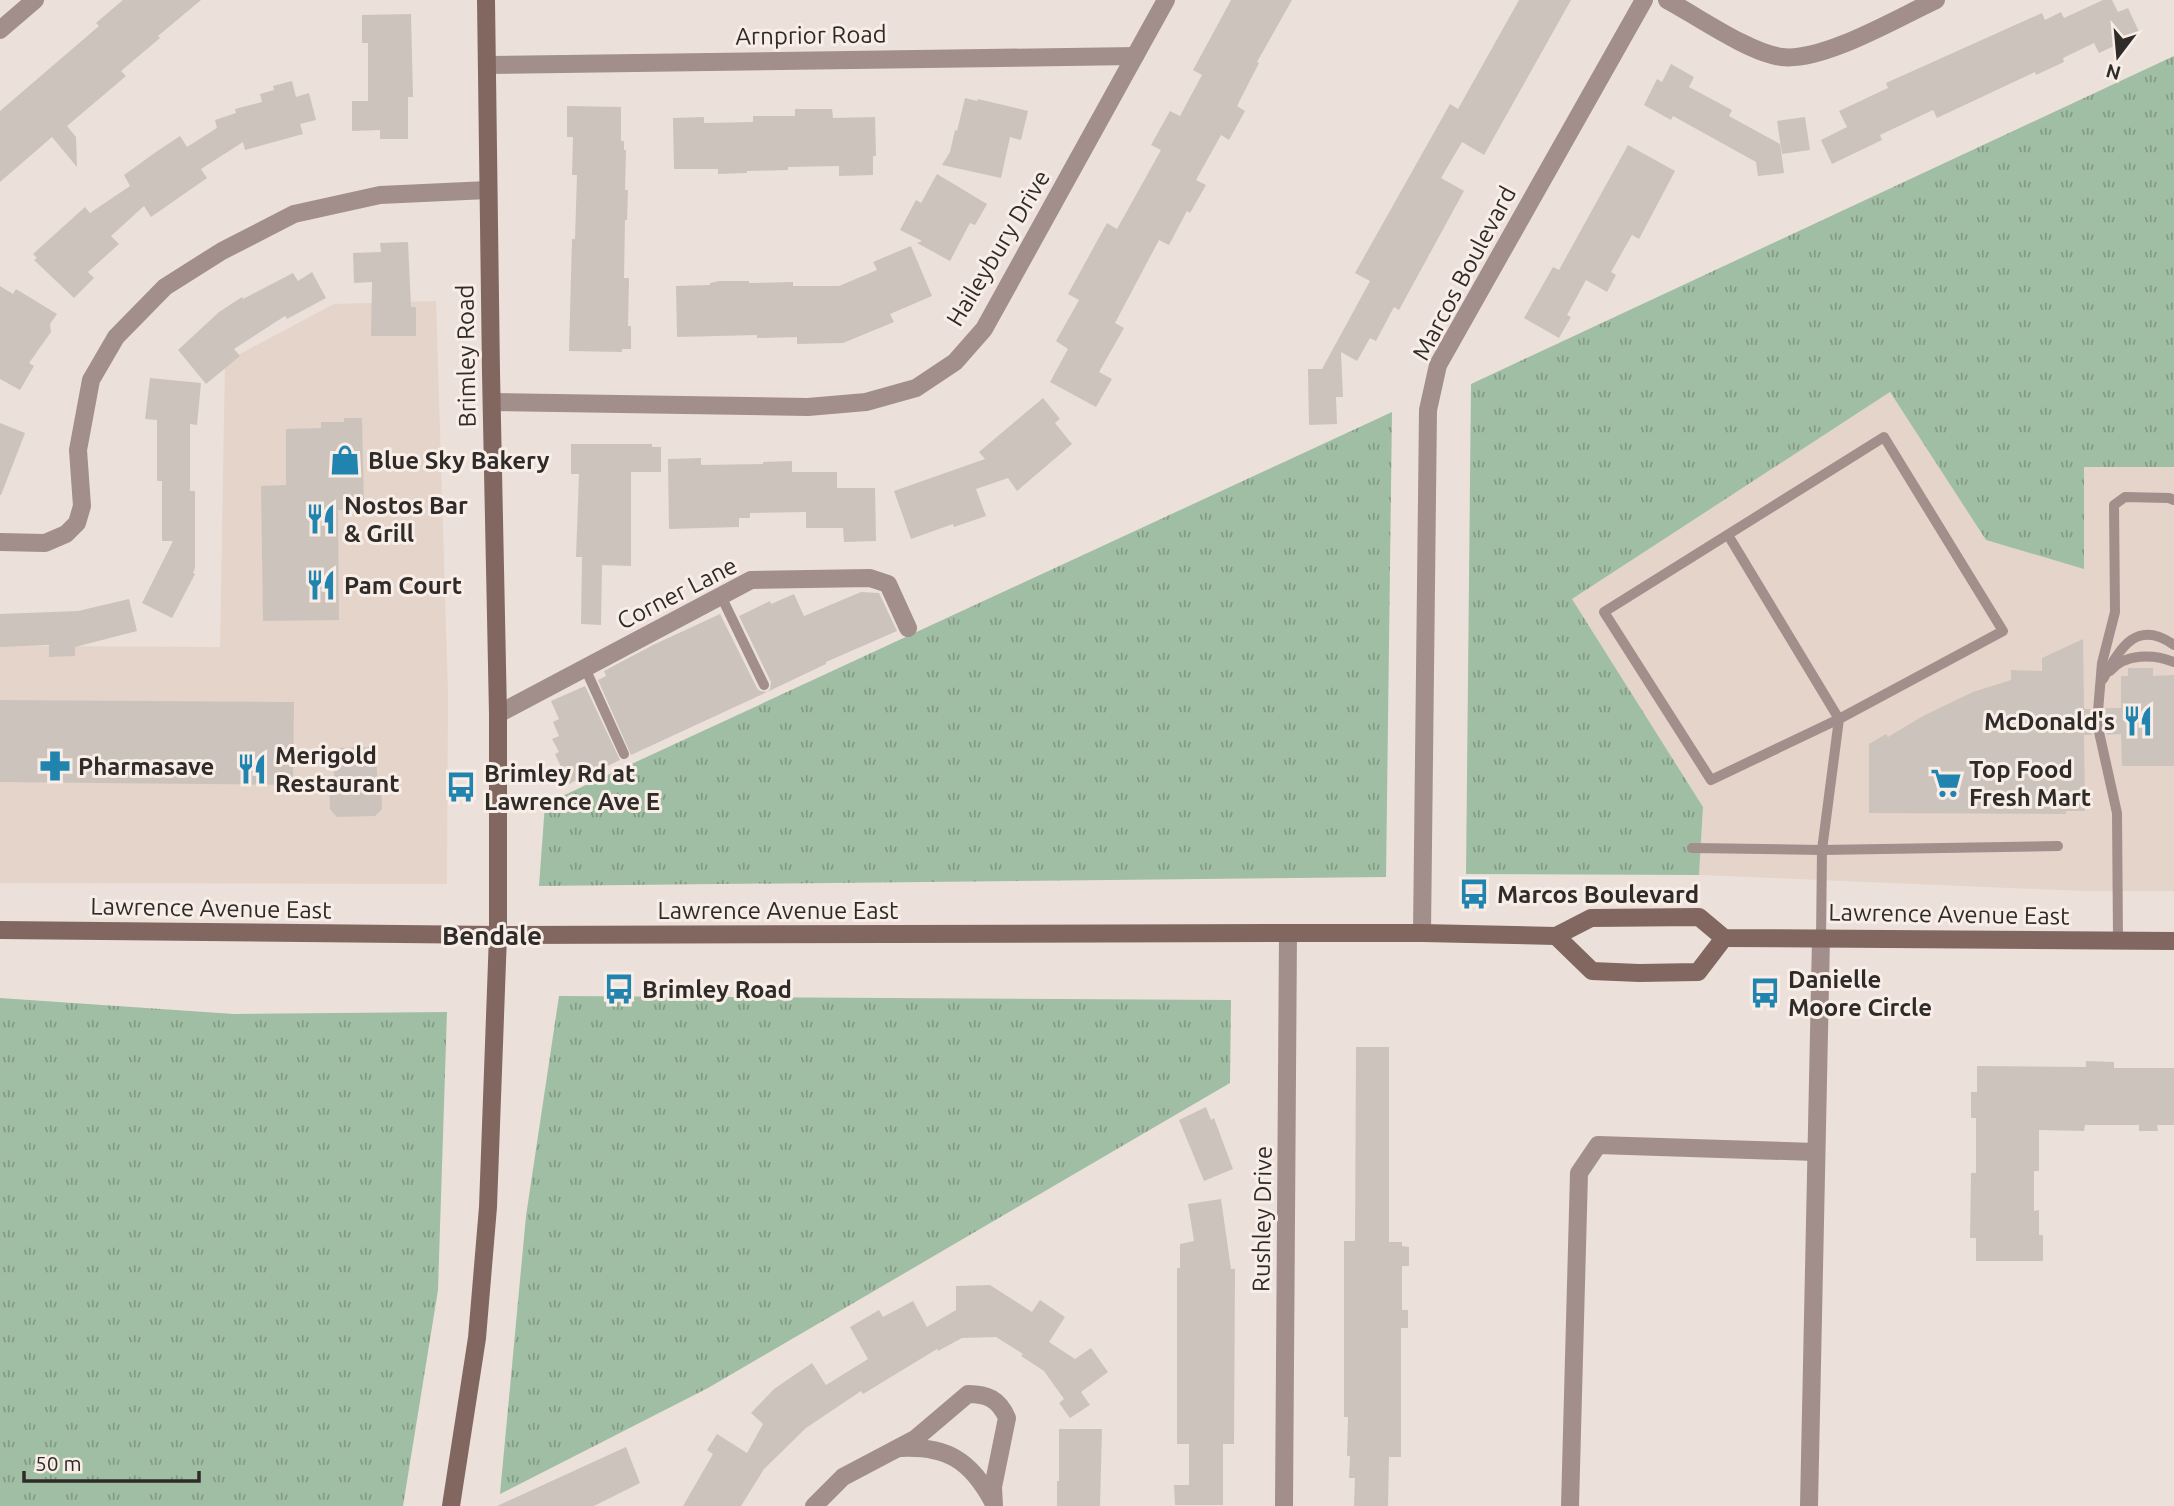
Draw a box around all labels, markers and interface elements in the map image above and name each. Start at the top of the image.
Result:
street label: Arnprior Road [735,20,887,50]
north arrow [2083,21,2153,91]
text: N [2103,60,2123,85]
street label: Haileybury Drive [941,165,1055,331]
street label: Marcos Boulevard [1407,181,1521,365]
street label: Brimley Road [451,284,481,428]
shop icon: Blue Sky Bakery [328,443,362,477]
place label: Blue Sky Bakery [368,447,550,474]
place label: Nostos Bar & Grill [344,492,468,547]
restaurant icon: Nostos Bar & Grill [304,502,338,536]
street label: Corner Lane [613,551,741,635]
restaurant icon: Pam Court [304,568,338,602]
place label: Pam Court [344,572,462,599]
restaurant icon: McDonald's [2121,704,2155,738]
place label: McDonald's [1984,708,2115,735]
place label: Merigold Restaurant [275,742,400,797]
pharmacy icon: Pharmasave [38,749,72,783]
restaurant icon: Merigold Restaurant [235,752,269,786]
place label: Pharmasave [78,753,214,780]
place label: Top Food Fresh Mart [1969,756,2091,811]
place label: Brimley Rd at Lawrence Ave E [484,760,660,815]
supermarket icon: Top Food Fresh Mart [1929,766,1963,800]
bus stop icon: Brimley Rd at Lawrence Ave E [444,770,478,804]
bus stop icon: Marcos Boulevard [1457,877,1491,911]
place label: Marcos Boulevard [1497,881,1699,908]
street label: Lawrence Avenue East [90,892,332,924]
street label: Lawrence Avenue East [657,897,899,924]
street label: Lawrence Avenue East [1828,898,2070,930]
district label: Bendale [442,921,542,950]
place label: Danielle Moore Circle [1788,966,1932,1021]
bus stop icon: Brimley Road [602,972,636,1006]
place label: Brimley Road [642,976,792,1003]
bus stop icon: Danielle Moore Circle [1748,976,1782,1010]
street label: Rushley Drive [1247,1146,1277,1292]
scale bar [24,1440,200,1484]
text: 50 m [35,1451,82,1475]

